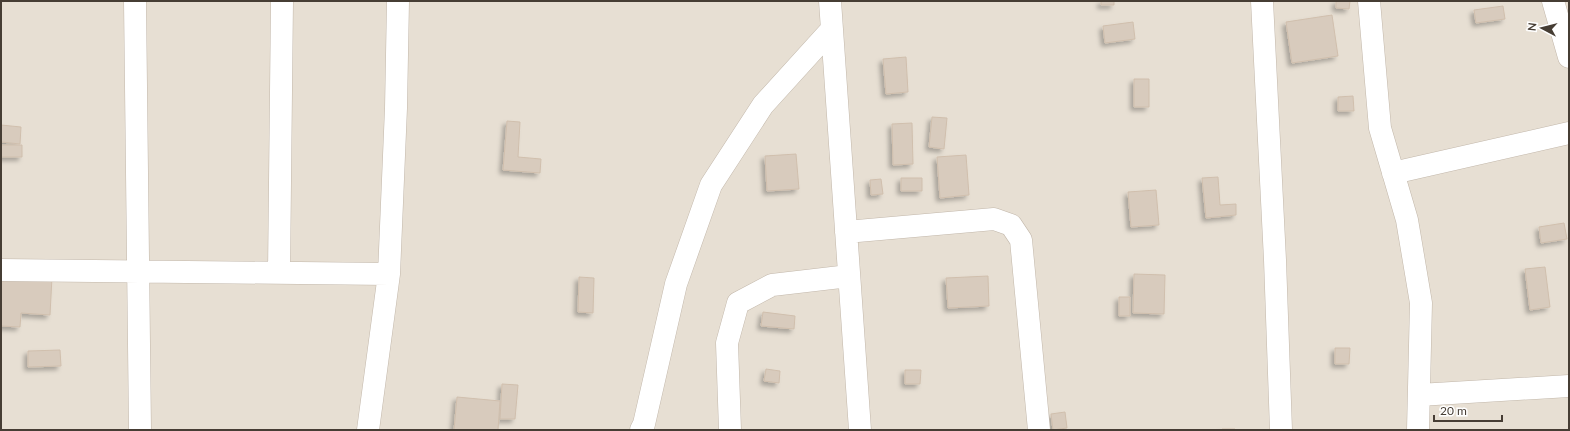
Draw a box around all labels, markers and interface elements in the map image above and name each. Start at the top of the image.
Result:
north arrow [1522,8,1562,48]
text: N [1525,22,1539,32]
scale bar [1434,397,1502,423]
text: 20 m [1440,403,1467,418]

